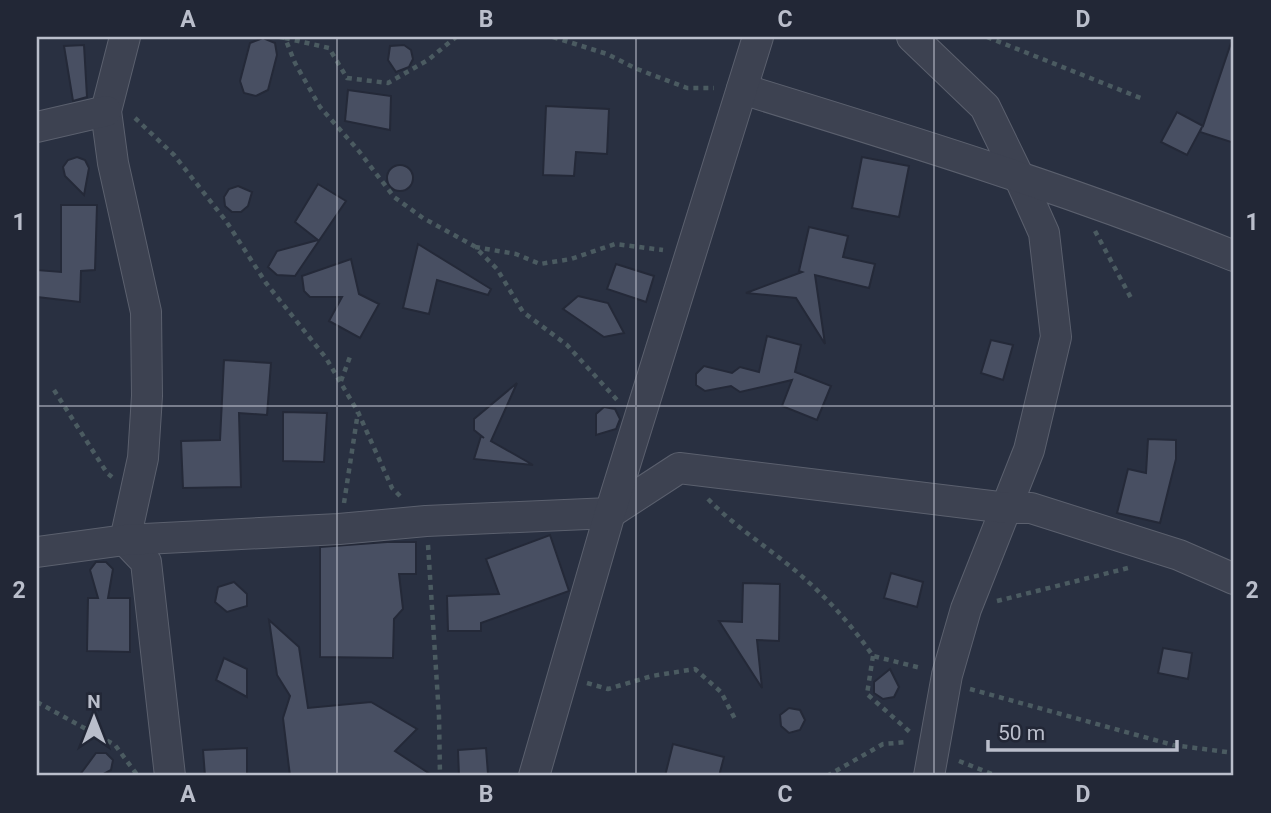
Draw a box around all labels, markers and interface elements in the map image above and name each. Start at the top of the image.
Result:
text: A [180,6,196,33]
text: B [479,6,493,33]
text: C [777,6,793,33]
text: D [1076,6,1090,33]
text: 1 [12,209,26,236]
text: 1 [1245,209,1259,236]
text: 2 [12,577,26,604]
text: 2 [1245,577,1259,604]
north arrow [60,684,130,754]
text: N [87,690,101,713]
scale bar [988,708,1176,752]
text: 50 m [998,721,1045,745]
text: A [180,781,196,808]
text: B [479,781,493,808]
text: C [777,781,793,808]
text: D [1076,781,1090,808]

